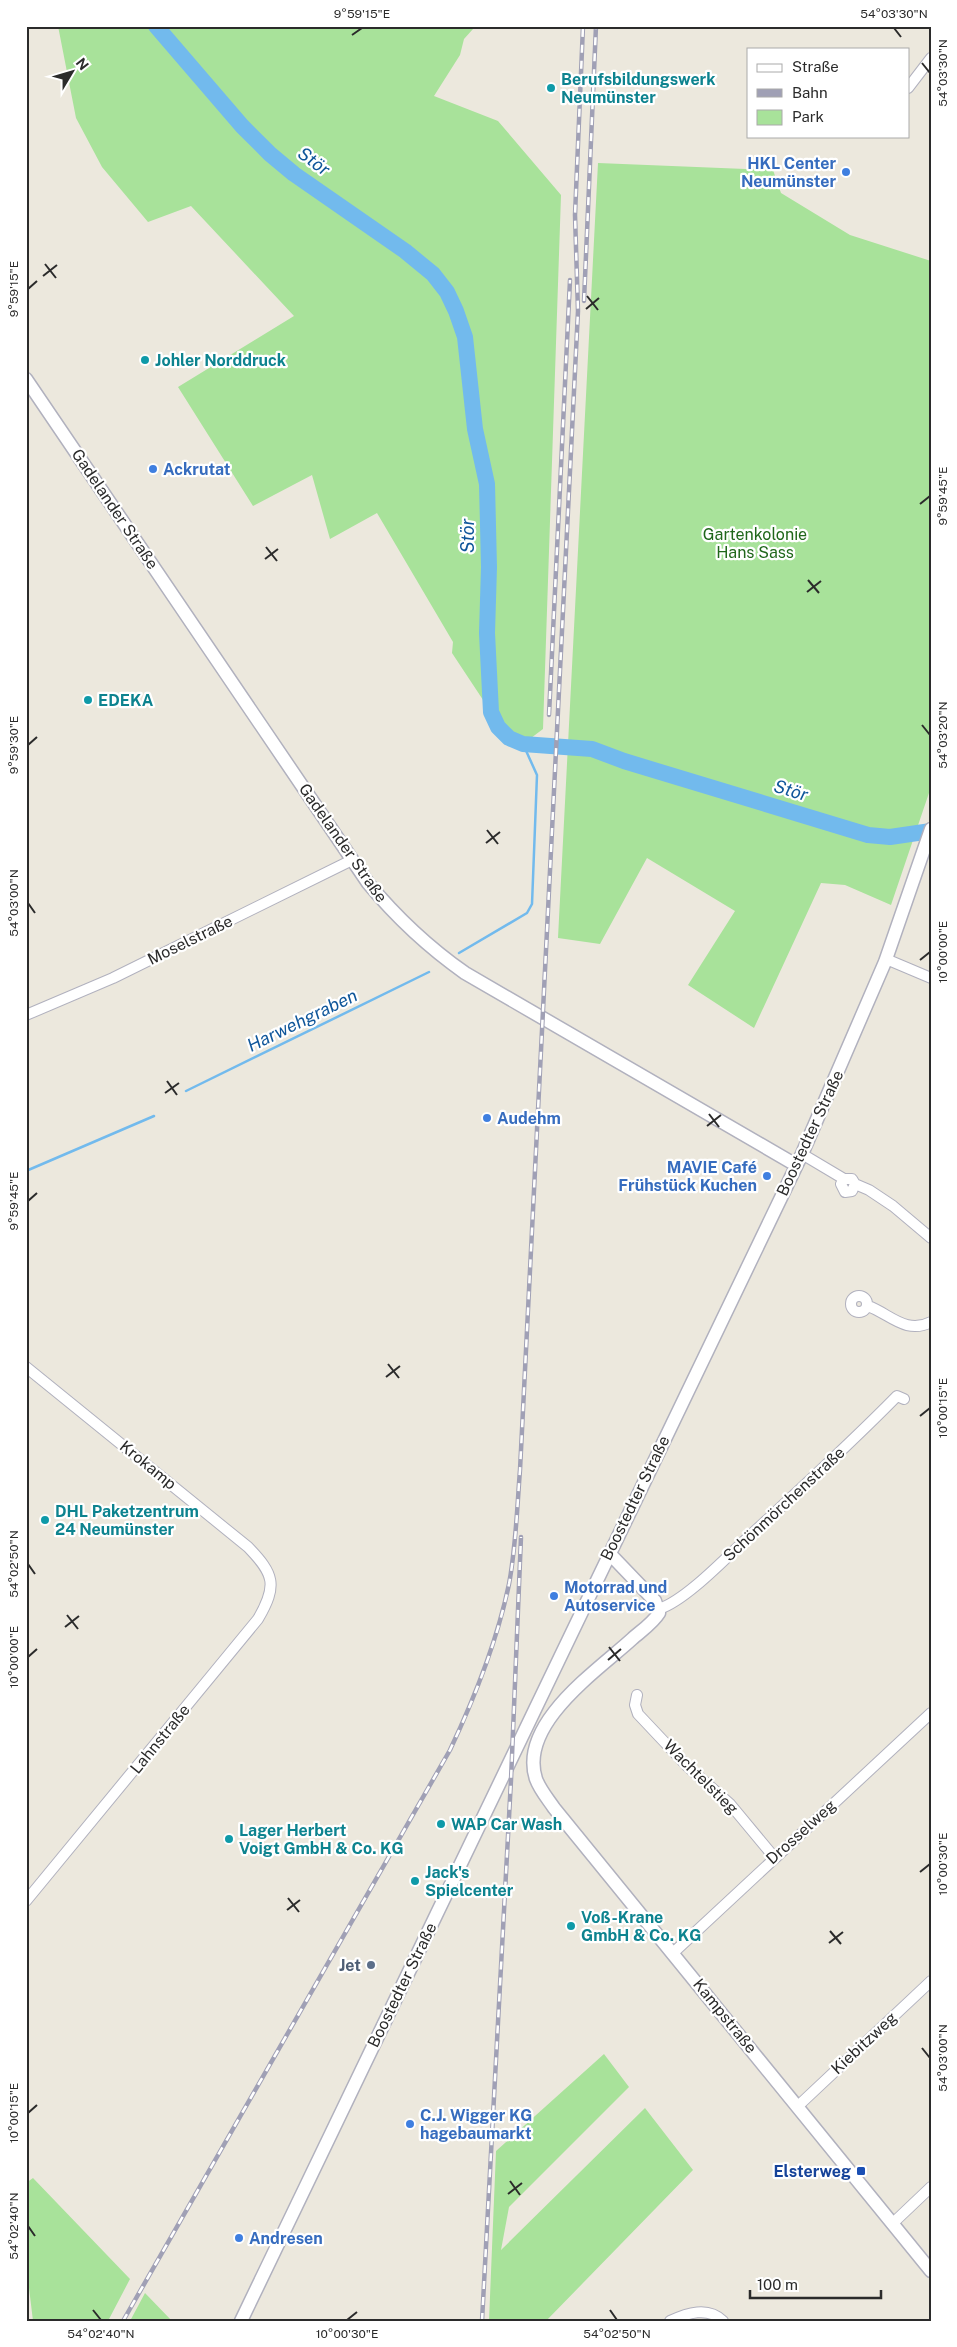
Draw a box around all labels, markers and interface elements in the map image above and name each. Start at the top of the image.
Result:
text: 9°59'15"E [334,7,390,21]
text: 54°03'30"N [860,7,928,21]
text: 54°03'30"N [936,39,950,107]
north arrow [48,48,98,98]
legend [747,48,910,138]
text: N [73,55,92,73]
text: Straße [792,58,839,75]
place label: Berufsbildungswerk Neumünster [561,70,715,107]
marker: Berufsbildungswerk Neumünster [545,82,557,94]
text: Bahn [792,84,828,101]
text: Park [792,108,824,125]
water label: Stör [294,142,334,180]
place label: HKL Center Neumünster [741,154,836,191]
marker: HKL Center Neumünster [840,166,852,178]
text: 9°59'15"E [7,261,21,317]
place label: Johler Norddruck [155,351,286,370]
marker: Johler Norddruck [139,354,151,366]
street label: Gadelander Straße [68,445,162,573]
place label: Ackrutat [163,460,231,479]
marker: Ackrutat [147,463,159,475]
text: 9°59'45"E [936,467,950,525]
water label: Stör [457,519,478,553]
park label: Gartenkolonie Hans Sass [703,525,807,562]
place label: EDEKA [98,691,154,710]
marker: EDEKA [82,694,94,706]
text: 54°03'20"N [936,701,950,769]
text: 9°59'30"E [7,716,21,774]
water label: Stör [771,775,811,805]
street label: Gadelander Straße [295,780,391,906]
text: 54°03'00"N [7,869,21,937]
street label: Moselstraße [144,911,236,969]
text: 10°00'00"E [936,921,950,983]
water label: Harwehgraben [243,984,361,1056]
street label: Boostedter Straße [773,1067,847,1199]
place label: Audehm [497,1109,561,1128]
marker: Audehm [481,1112,493,1124]
place label: MAVIE Café Frühstück Kuchen [618,1158,757,1195]
marker: MAVIE Café Frühstück Kuchen [761,1170,773,1182]
text: 9°59'45"E [7,1172,21,1230]
text: 10°00'15"E [936,1378,950,1438]
street label: Boostedter Straße [597,1432,673,1564]
street label: Krokamp [116,1437,180,1493]
street label: Schönmörchenstraße [719,1443,849,1565]
place label: DHL Paketzentrum 24 Neumünster [55,1502,199,1539]
marker: DHL Paketzentrum 24 Neumünster [39,1514,51,1526]
text: 54°02'50"N [7,1530,21,1598]
place label: Motorrad und Autoservice [564,1578,667,1615]
marker: Motorrad und Autoservice [548,1590,560,1602]
text: 10°00'00"E [7,1626,21,1688]
street label: Lahnstraße [126,1701,194,1777]
street label: Wachtelstieg [660,1736,742,1818]
street label: Drosselweg [762,1796,840,1868]
place label: WAP Car Wash [451,1815,562,1834]
marker: WAP Car Wash [435,1818,447,1830]
place label: Lager Herbert Voigt GmbH & Co. KG [239,1821,404,1858]
marker: Lager Herbert Voigt GmbH & Co. KG [223,1833,235,1845]
text: 10°00'30"E [936,1833,950,1895]
place label: Jack's Spielcenter [425,1863,514,1900]
marker: Jack's Spielcenter [409,1875,421,1887]
place label: Voß-Krane GmbH & Co. KG [581,1908,701,1945]
street label: Boostedter Straße [364,1919,440,2051]
marker: Voß-Krane GmbH & Co. KG [565,1920,577,1932]
place label: Jet [339,1956,361,1975]
marker: Jet [365,1959,377,1971]
street label: Kampstraße [689,1975,761,2057]
street label: Kiebitzweg [827,2008,901,2078]
text: 54°03'00"N [936,2024,950,2092]
text: 10°00'15"E [7,2083,21,2143]
place label: C.J. Wigger KG hagebaumarkt [420,2106,533,2143]
marker: C.J. Wigger KG hagebaumarkt [404,2118,416,2130]
place label: Elsterweg [774,2162,851,2181]
marker: Elsterweg [855,2165,867,2177]
text: 54°02'40"N [7,2192,21,2260]
place label: Andresen [249,2229,323,2248]
marker: Andresen [233,2232,245,2244]
scale bar [750,2267,881,2299]
text: 100 m [757,2276,798,2293]
text: 54°02'40"N [67,2327,135,2341]
text: 10°00'30"E [316,2327,378,2341]
text: 54°02'50"N [583,2327,651,2341]

